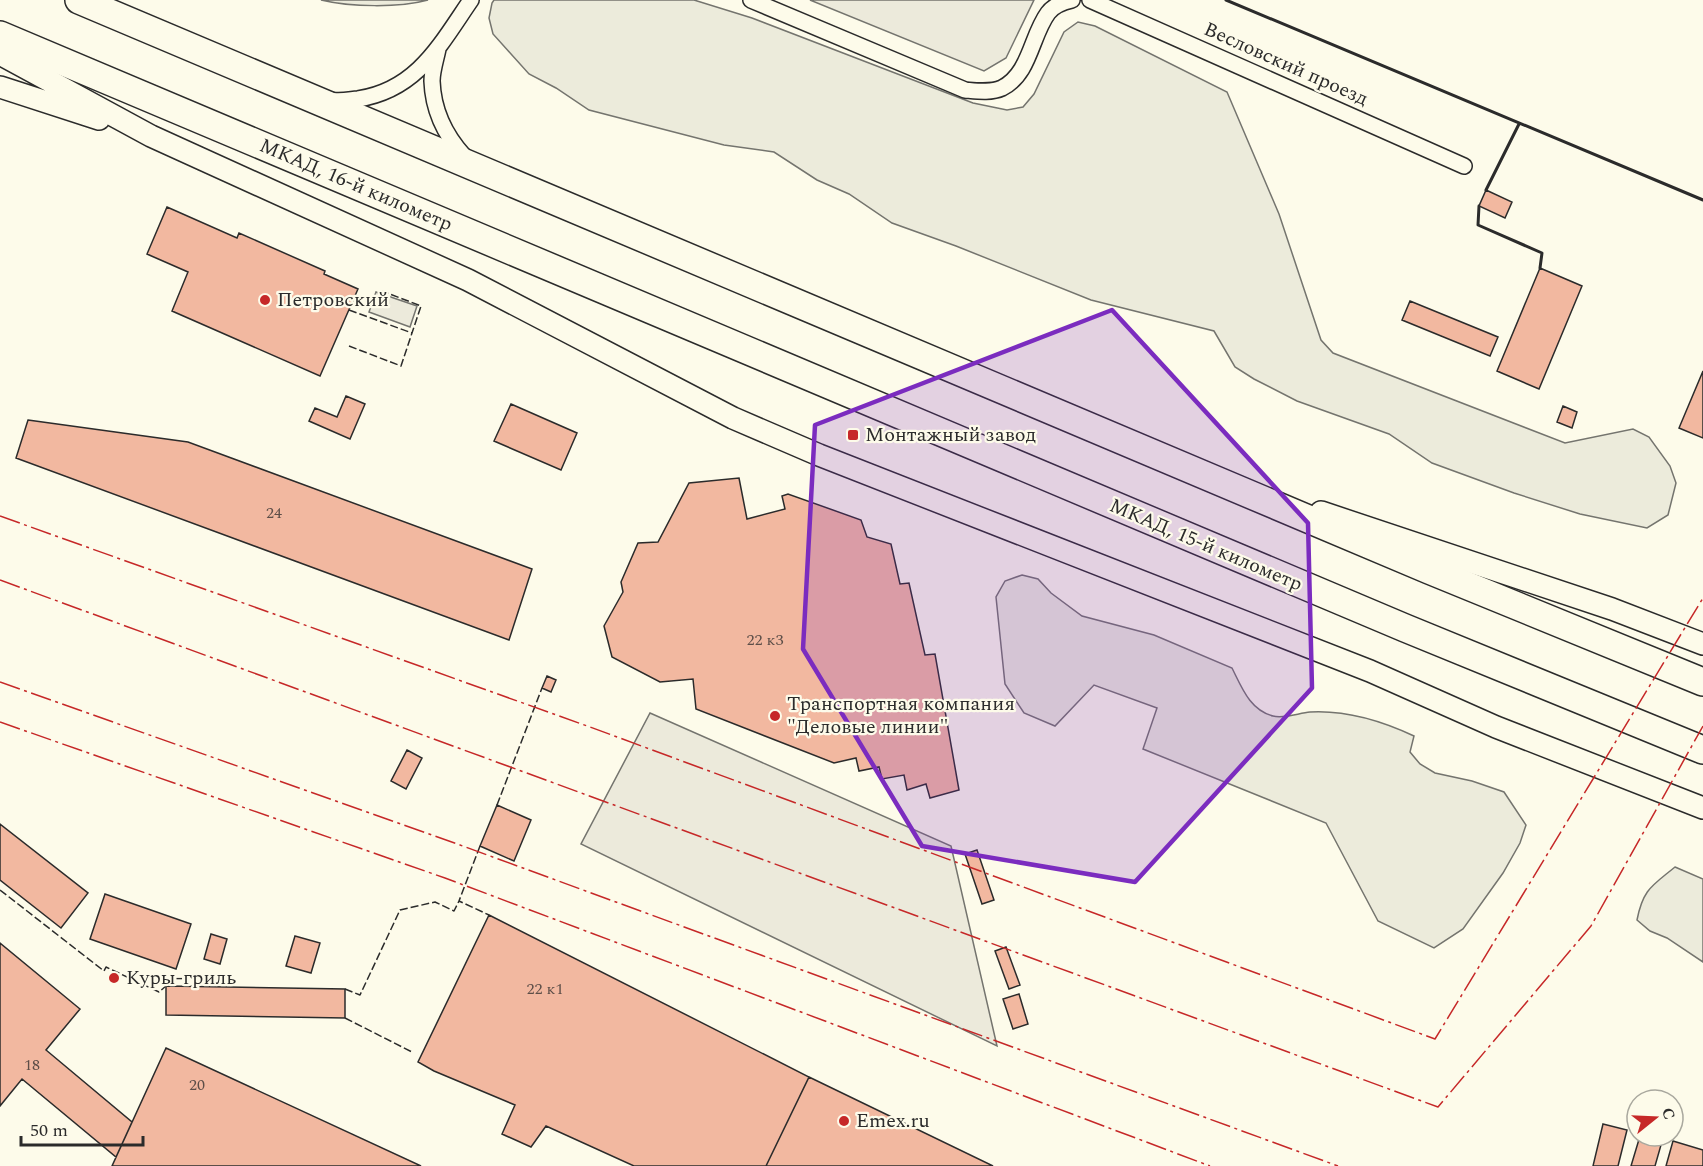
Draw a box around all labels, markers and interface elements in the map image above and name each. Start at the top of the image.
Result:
street label: Весловский проезд [1199,14,1373,114]
street label: МКАД, 16-й километр [255,131,457,239]
place label: Петровский [277,285,389,315]
marker: Петровский [258,293,272,307]
place label: Монтажный завод [865,420,1036,450]
marker: Монтажный завод [846,428,860,442]
street label: МКАД, 15-й километр [1105,491,1307,599]
house number: 24 [266,501,282,525]
house number: 22 к3 [747,628,783,652]
place label: Транспортная компания "Деловые линии" [787,689,1015,742]
marker: Транспортная компания "Деловые линии" [768,709,782,723]
place label: Куры-гриль [126,963,236,993]
marker: Куры-гриль [107,971,121,985]
house number: 22 к1 [527,977,563,1001]
house number: 18 [24,1053,40,1077]
house number: 20 [189,1073,205,1097]
north arrow [1625,1088,1685,1148]
text: С [1655,1105,1681,1123]
place label: Emex.ru [856,1106,930,1136]
scale bar [21,1109,142,1147]
marker: Emex.ru [837,1114,851,1128]
text: 50 m [30,1117,68,1144]

